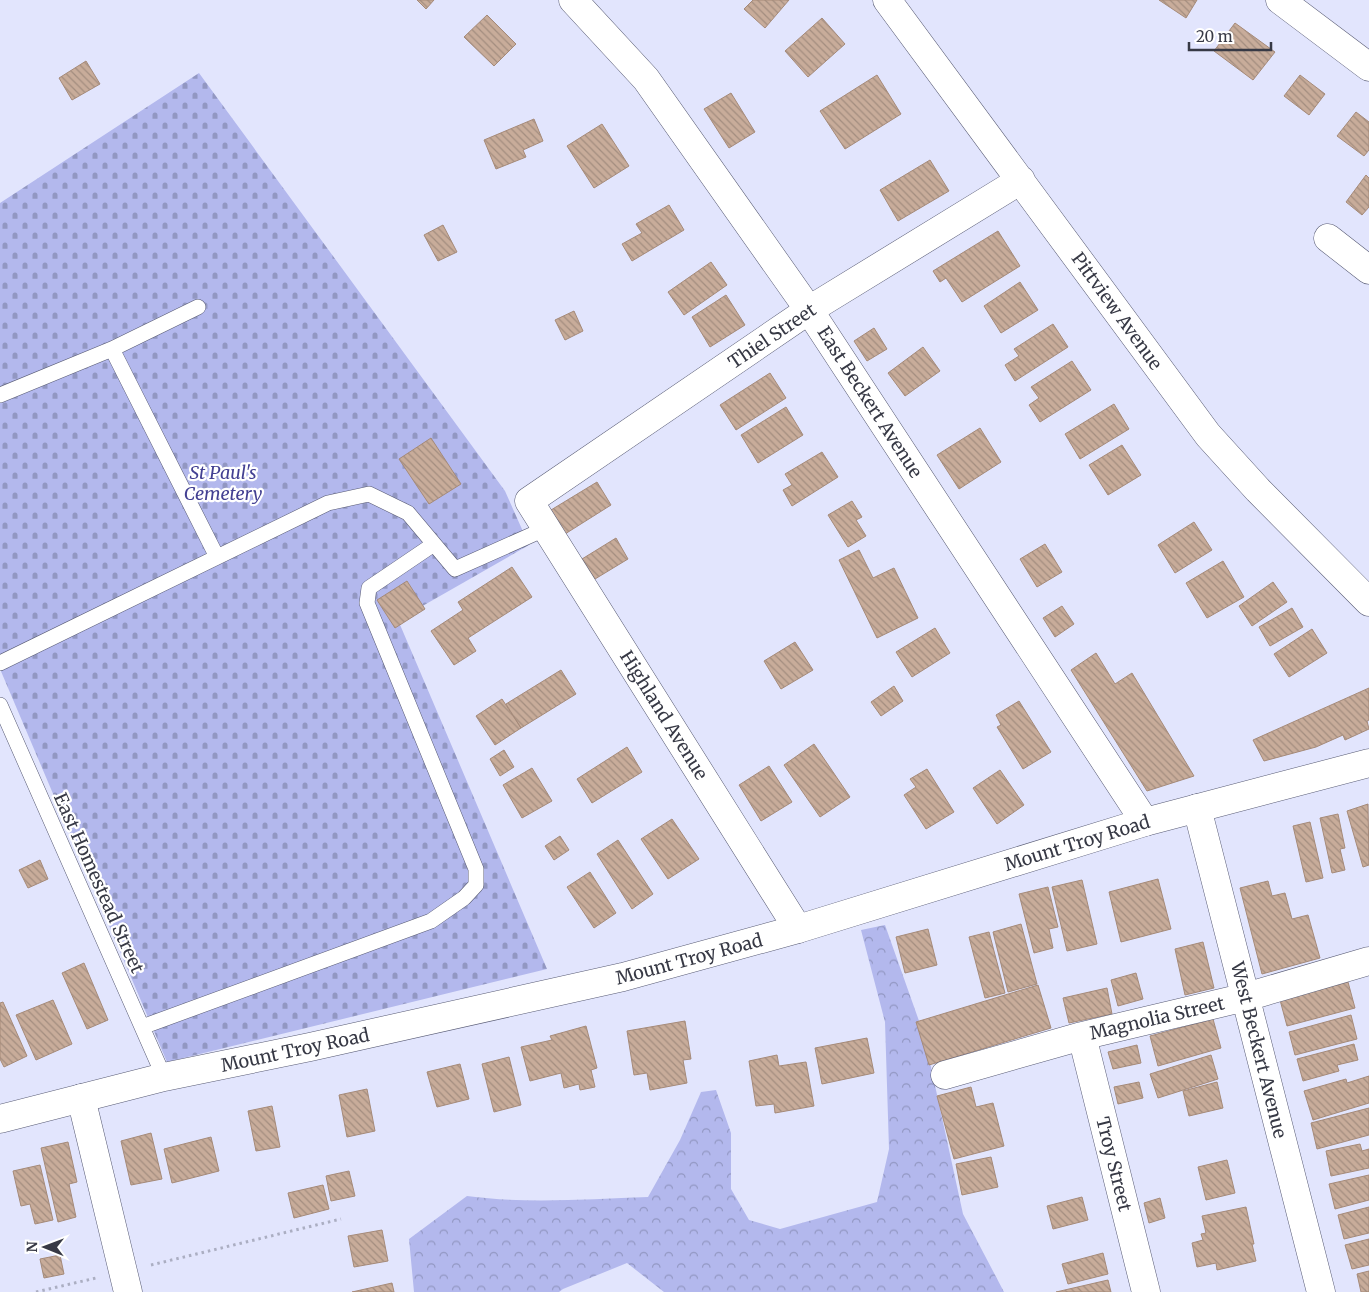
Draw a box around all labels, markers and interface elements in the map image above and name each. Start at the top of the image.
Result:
scale bar [1189,20,1272,52]
text: 20 m [1196,27,1233,46]
street label: Pittview Avenue [1067,248,1167,374]
street label: Thiel Street [724,298,820,374]
street label: East Beckert Avenue [812,322,928,482]
park label: St Paul's Cemetery [184,461,262,505]
street label: Highland Avenue [615,646,713,784]
street label: East Homestead Street [49,789,149,977]
street label: Mount Troy Road [1001,810,1153,876]
street label: Mount Troy Road [613,928,765,990]
street label: West Beckert Avenue [1226,959,1292,1141]
street label: Magnolia Street [1087,991,1227,1045]
street label: Mount Troy Road [219,1023,371,1077]
street label: Troy Street [1091,1114,1137,1214]
north arrow [20,1222,70,1272]
text: N [23,1241,41,1252]

